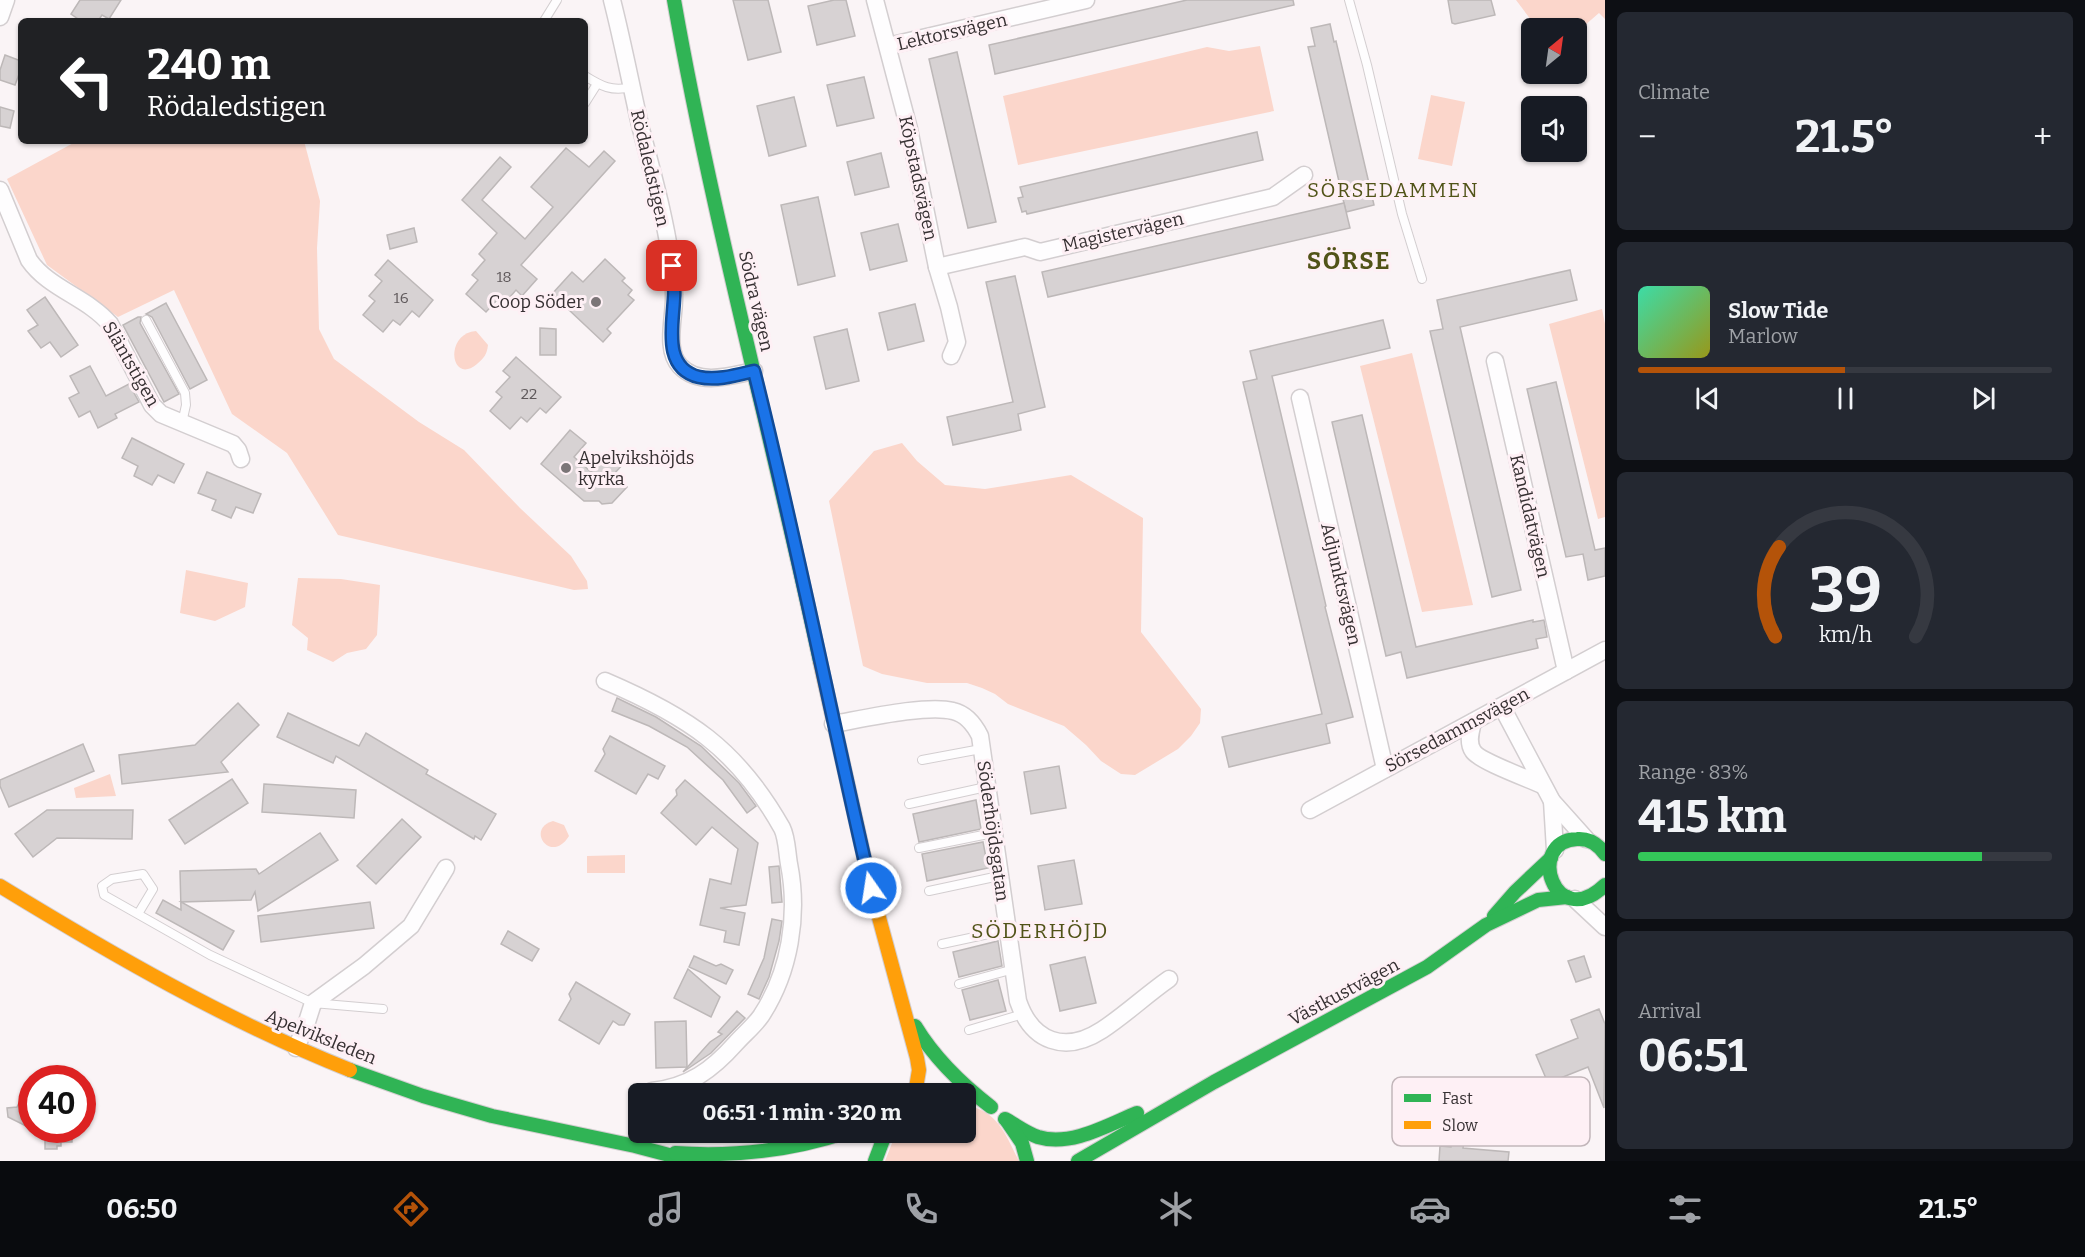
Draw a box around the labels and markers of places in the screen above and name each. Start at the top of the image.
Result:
pin [646,240,697,291]
place label: Coop Söder [488,291,584,313]
marker: Coop Söder [589,295,603,309]
place label: Apelvikshöjds kyrka [578,447,694,490]
marker: Apelvikshöjds kyrka [559,461,573,475]

